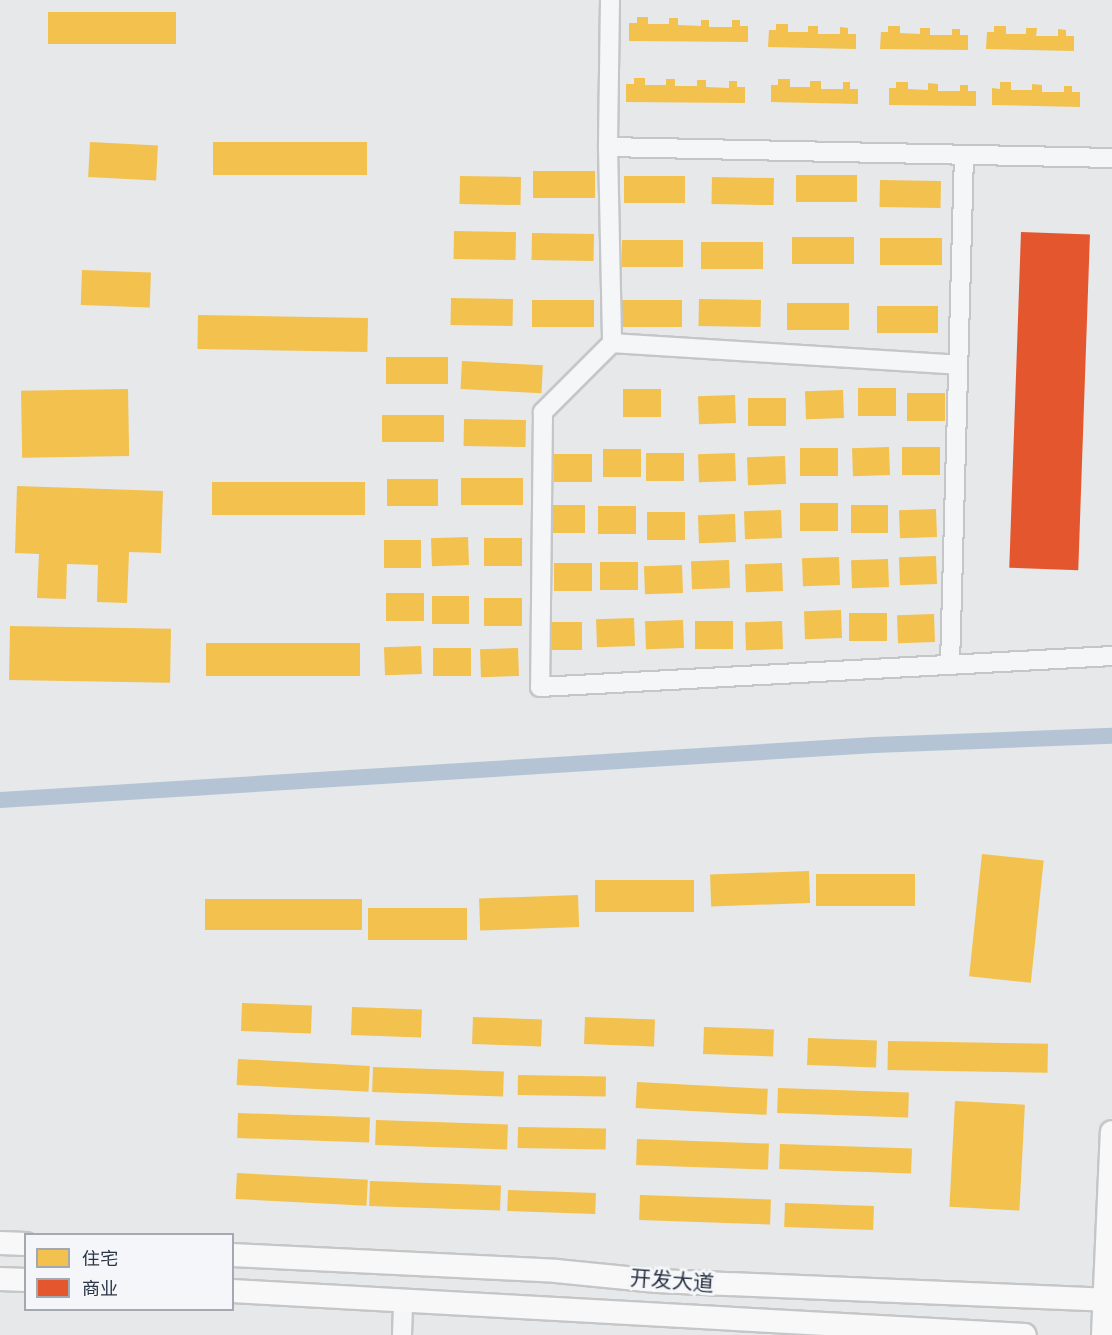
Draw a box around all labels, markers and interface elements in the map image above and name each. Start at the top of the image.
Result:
legend [24,1233,234,1311]
text: 住宅 [82,1246,118,1271]
street label: 开发大道 [629,1266,715,1296]
text: 商业 [82,1276,118,1301]

